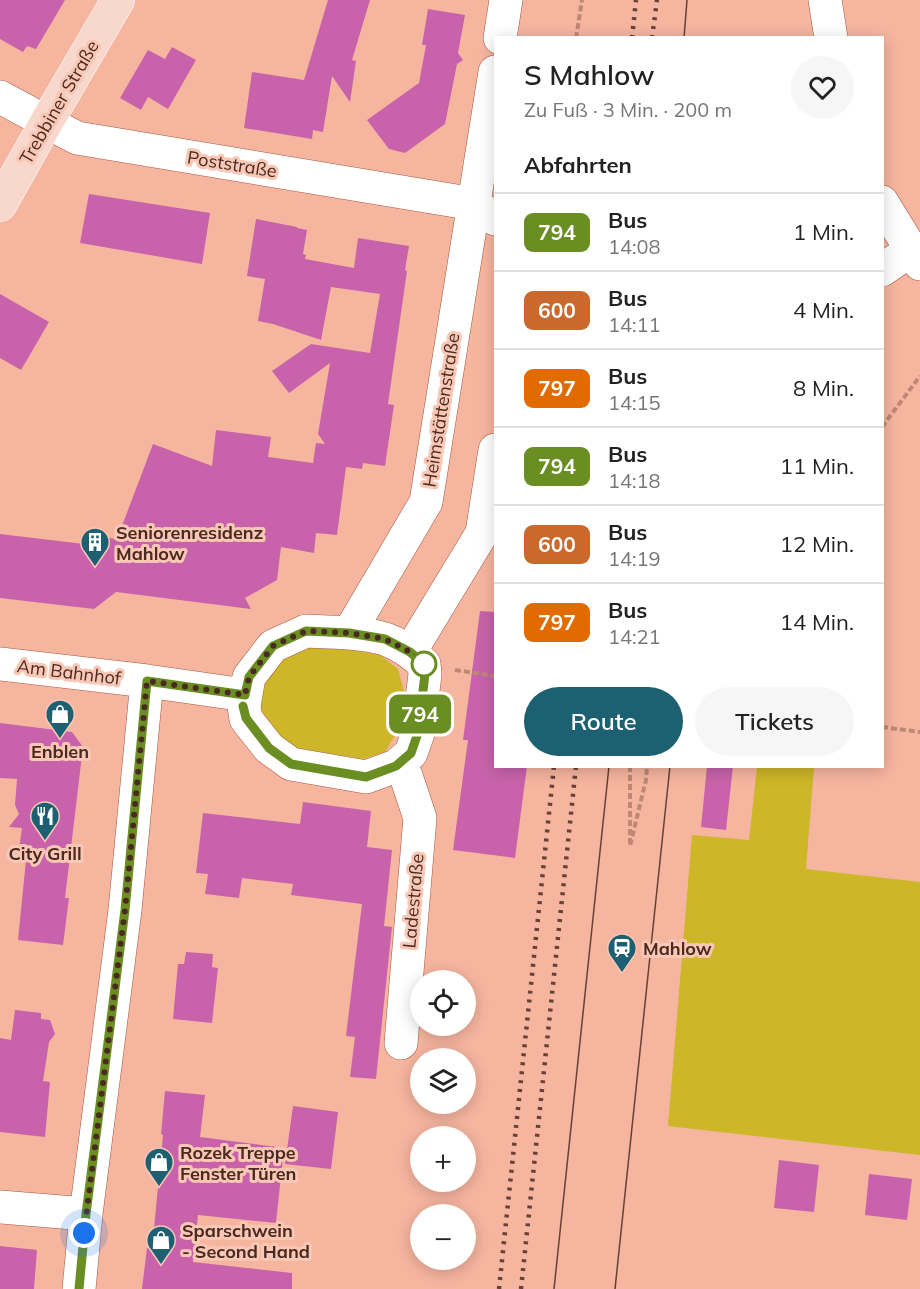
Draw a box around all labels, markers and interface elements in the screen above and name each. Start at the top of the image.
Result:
street label: Trebbiner Straße [14,36,104,168]
button: heart [791,56,854,119]
text: S Mahlow [524,57,655,92]
text: Zu Fuß · 3 Min. · 200 m [524,97,732,122]
street label: Poststraße [186,146,278,182]
text: Abfahrten [524,151,632,179]
text: Bus [608,206,647,234]
text: 1 Min. [793,218,854,246]
text: 794 [538,219,576,245]
text: 14:08 [608,234,661,259]
text: Bus [608,284,647,312]
text: 4 Min. [793,296,854,324]
text: 600 [538,297,576,323]
text: 14:11 [608,312,661,337]
street label: Heimstättenstraße [417,331,465,489]
text: Bus [608,362,647,390]
text: 8 Min. [793,374,854,402]
text: 797 [538,375,576,401]
text: 14:15 [608,390,661,415]
text: Bus [608,440,647,468]
text: 11 Min. [780,452,854,480]
text: 794 [538,453,576,479]
text: 14:18 [608,468,661,493]
text: Bus [608,518,647,546]
place label: Seniorenresidenz Mahlow [116,521,263,565]
building icon: Seniorenresidenz Mahlow [79,526,111,568]
text: 12 Min. [780,530,854,558]
text: 600 [538,531,576,557]
text: 14:19 [608,546,661,571]
text: Bus [608,596,647,624]
text: 14 Min. [780,608,854,636]
text: 797 [538,609,576,635]
text: 14:21 [608,624,661,649]
unlabelled marker [411,651,437,677]
street label: Am Bahnhof [16,654,123,690]
button: Route [524,687,683,756]
button: Tickets [695,687,854,756]
line badge: 794 [386,694,454,734]
shop icon: Enblen [44,698,76,740]
text: 794 [401,701,439,727]
place label: Enblen [31,740,89,763]
restaurant icon: City Grill [29,800,61,842]
place label: City Grill [8,842,82,865]
street label: Ladestraße [397,853,429,949]
station icon: Mahlow [606,932,638,974]
place label: Mahlow [643,937,712,960]
map controls [410,970,476,1270]
button: locate [410,970,476,1036]
button: layers [410,1048,476,1114]
button: + [410,1126,476,1192]
place label: Rozek Treppe Fenster Türen [180,1141,296,1185]
shop icon: Rozek Treppe Fenster Türen [143,1146,175,1188]
button: − [410,1204,476,1270]
your location [69,1218,99,1248]
place label: Sparschwein - Second Hand [182,1219,310,1263]
shop icon: Sparschwein - Second Hand [145,1224,177,1266]

